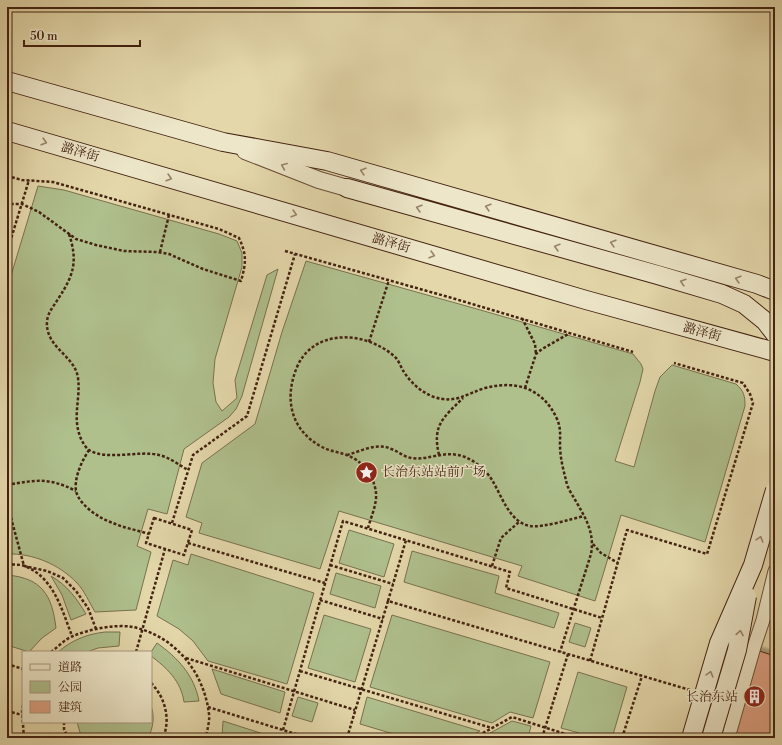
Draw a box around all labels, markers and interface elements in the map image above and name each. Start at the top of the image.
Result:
scale bar [24,22,140,48]
text: 50 m [30,29,58,44]
one-way arrow [41,137,48,146]
street label: 潞泽街 [59,139,101,165]
one-way arrow [280,163,287,171]
one-way arrow [360,167,367,176]
one-way arrow [166,173,173,182]
one-way arrow [485,203,492,212]
one-way arrow [416,204,423,213]
one-way arrow [290,209,297,218]
street label: 潞泽街 [370,230,412,256]
one-way arrow [610,239,617,248]
one-way arrow [554,243,561,252]
one-way arrow [429,250,436,259]
one-way arrow [735,275,742,284]
one-way arrow [679,278,686,287]
street label: 潞泽街 [681,319,723,345]
place icon: 长治东站站前广场 [353,459,379,485]
place label: 长治东站站前广场 [382,464,486,480]
one-way arrow [755,536,764,543]
one-way arrow [735,630,744,636]
legend [22,651,152,723]
text: 道路 [58,660,82,675]
one-way arrow [705,670,714,677]
text: 公园 [58,680,82,695]
building icon: 长治东站 [741,684,767,710]
place label: 长治东站 [686,689,738,705]
text: 建筑 [58,700,82,715]

